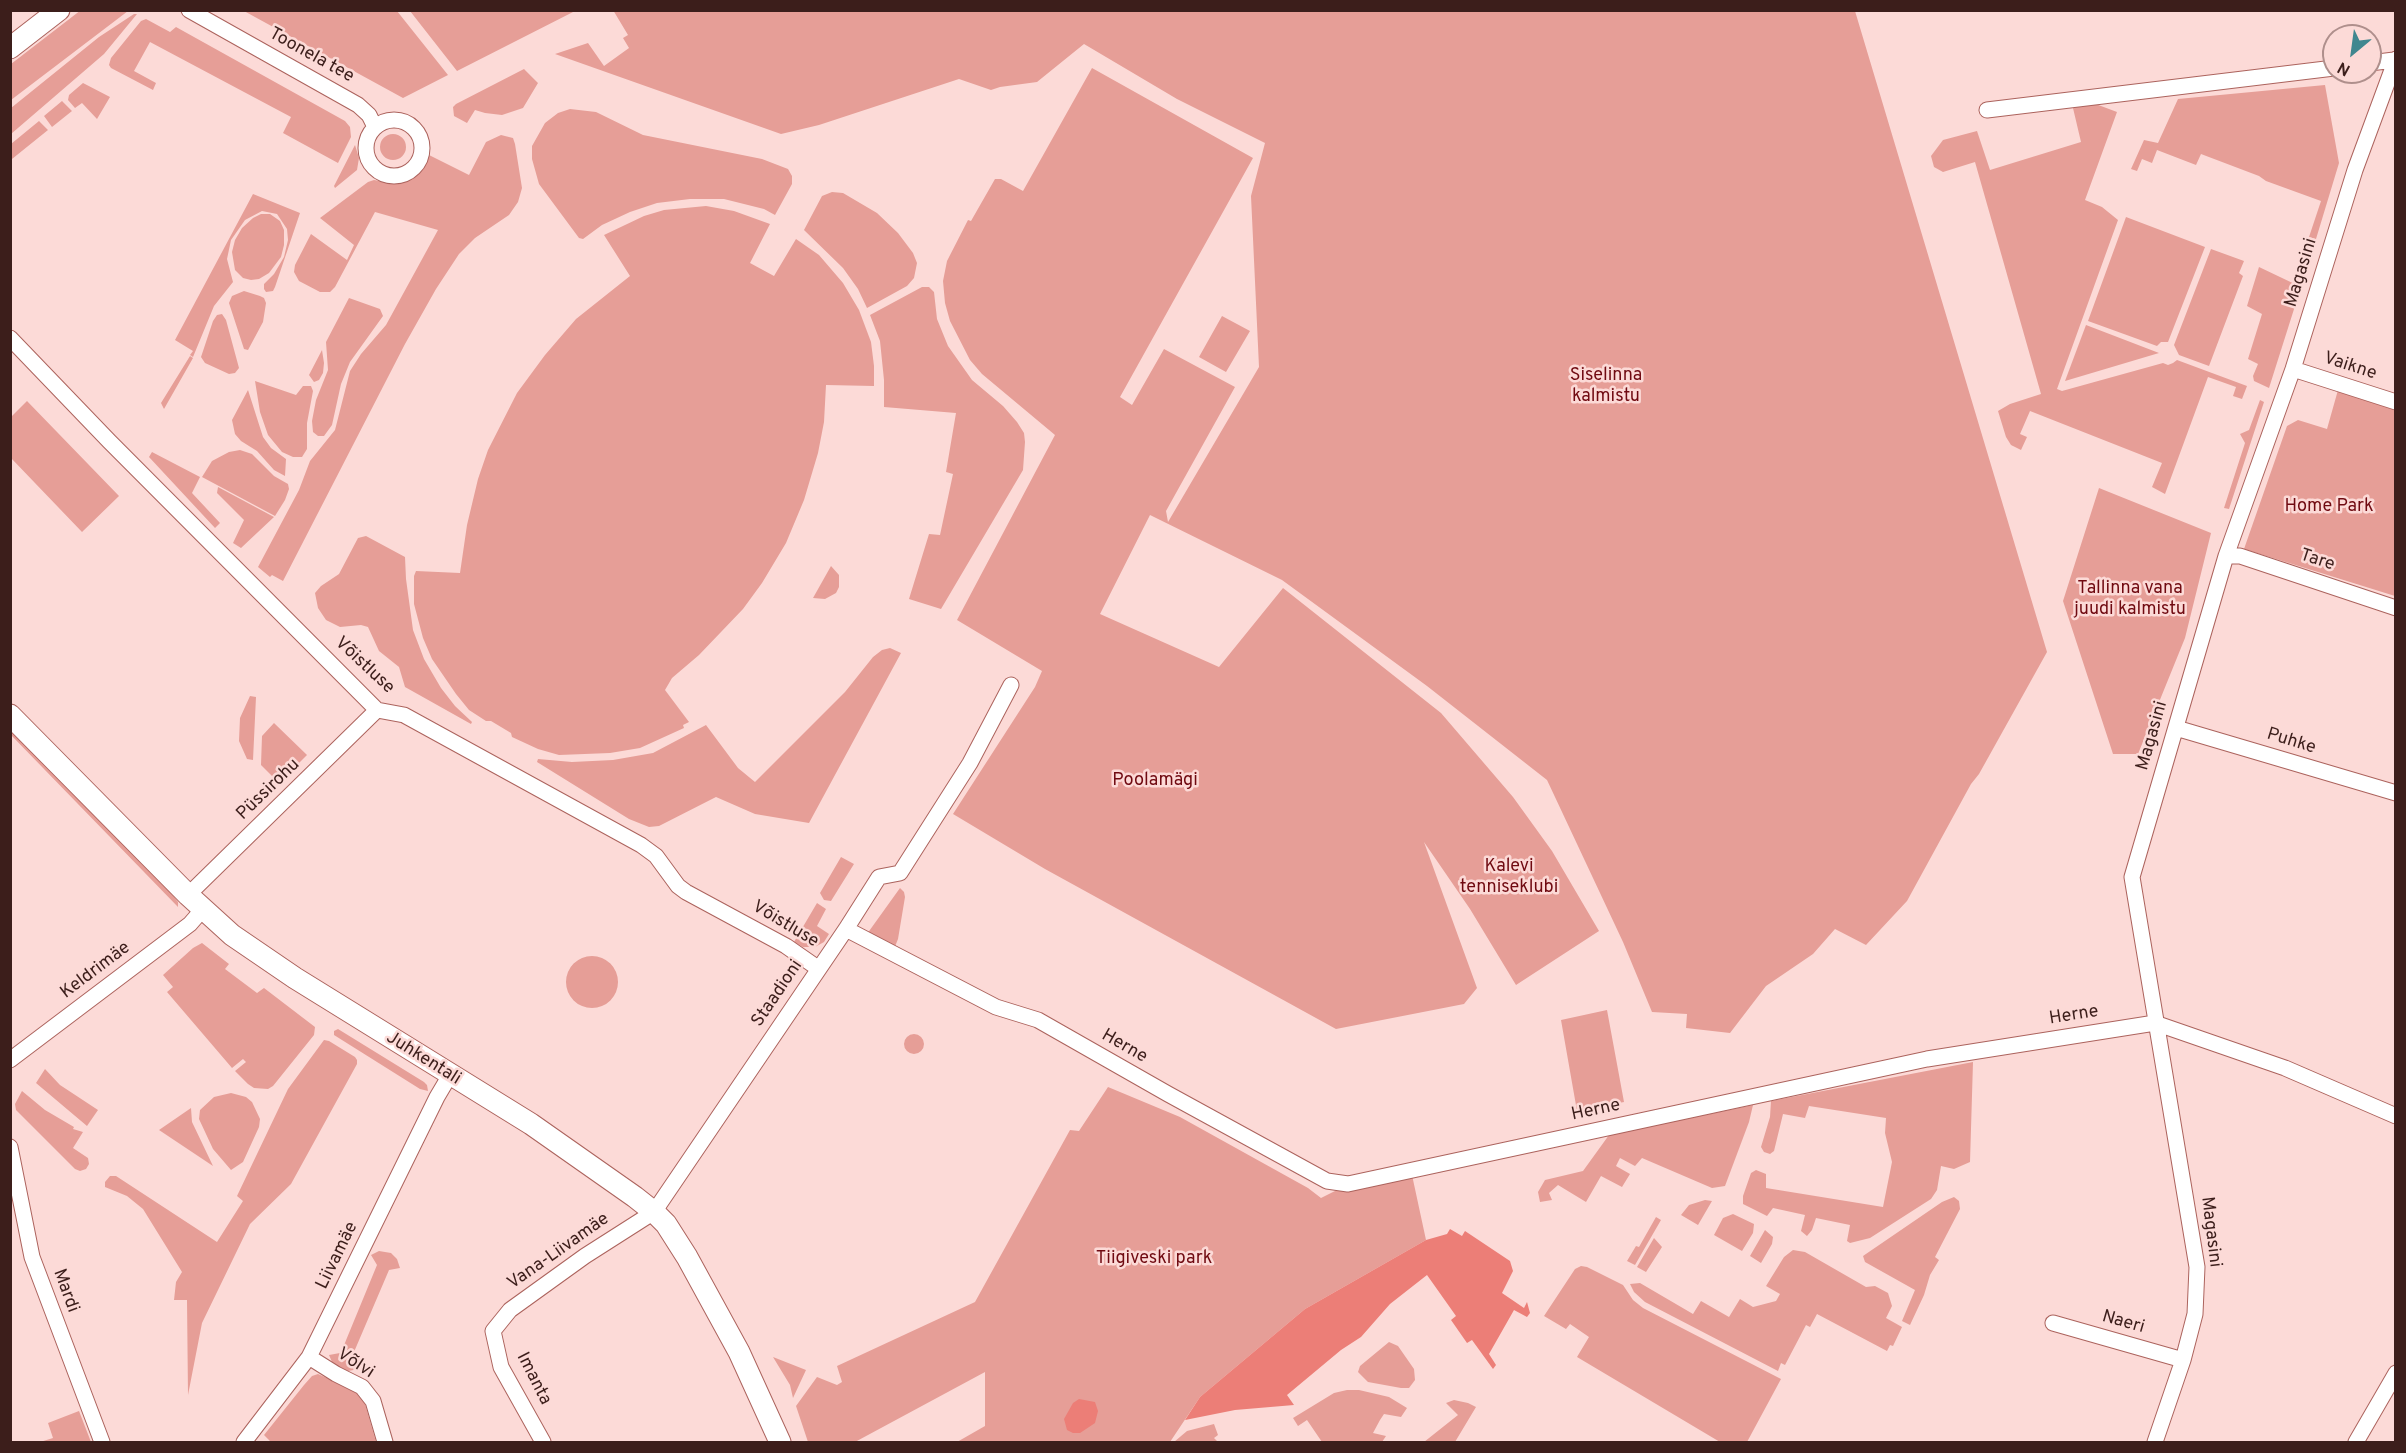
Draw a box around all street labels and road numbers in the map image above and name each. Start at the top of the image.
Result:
street label: Toonela tee [265,24,357,88]
street label: Magasini [2281,236,2323,310]
street label: Vaikne [2321,348,2379,386]
street label: Tare [2297,545,2337,577]
street label: Võistluse [330,633,398,699]
street label: Magasini [2133,699,2173,773]
street label: Puhke [2264,724,2318,760]
street label: Püssirohu [233,755,305,825]
street label: Võistluse [748,897,822,953]
street label: Keldrimäe [57,938,135,1004]
street label: Staadioni [748,957,808,1031]
street label: Herne [2048,1001,2100,1031]
street label: Herne [1097,1025,1151,1069]
street label: Juhkentali [382,1028,464,1090]
street label: Herne [1570,1095,1622,1127]
street label: Magasini [2195,1195,2225,1269]
street label: Vana-Liivamäe [504,1209,614,1295]
street label: Liivamäe [312,1219,364,1293]
street label: Mardi [47,1266,83,1316]
street label: Naeri [2099,1307,2147,1339]
street label: Võlvi [332,1344,378,1384]
street label: Imanta [511,1349,555,1409]

